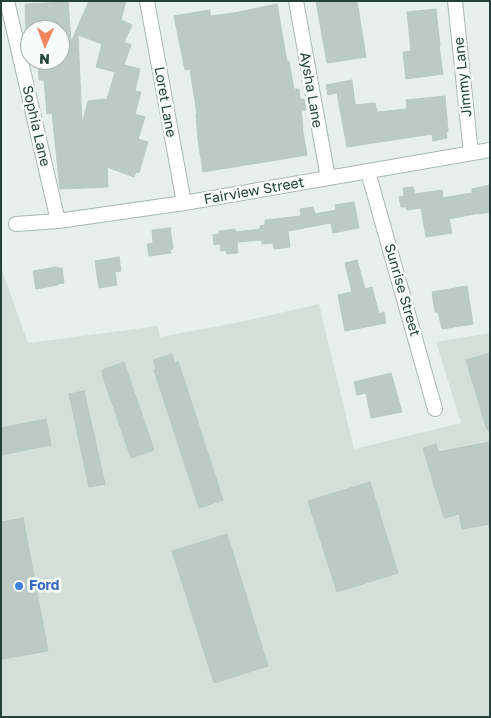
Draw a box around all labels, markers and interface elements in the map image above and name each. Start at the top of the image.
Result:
north arrow [20,20,70,70]
street label: Jimmy Lane [450,36,476,118]
text: N [39,51,50,68]
street label: Aysha Lane [296,51,326,129]
street label: Loret Lane [151,65,179,139]
street label: Sophia Lane [19,84,53,168]
street label: Fairview Street [203,174,305,208]
street label: Sunrise Street [381,242,423,338]
place label: Ford [29,578,59,594]
marker: Ford [13,580,25,592]

